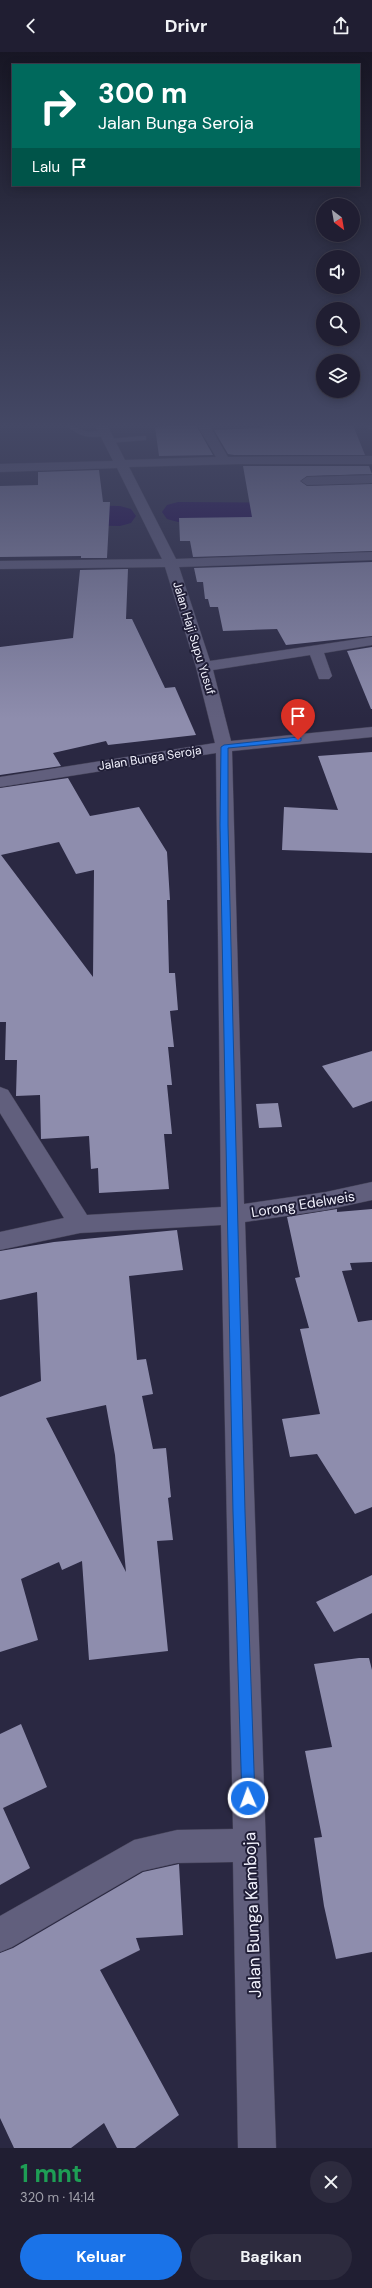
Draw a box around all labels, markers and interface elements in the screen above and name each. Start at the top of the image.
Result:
text: Drivr [165,14,207,38]
icon: back [20,15,42,37]
icon: share [330,15,352,37]
text: 300 m [98,75,187,112]
icon: right [32,80,84,132]
text: Jalan Bunga Seroja [98,111,254,135]
icon: arrive [68,156,90,178]
text: Lalu [32,157,60,177]
north arrow [316,198,360,242]
map controls [316,198,360,398]
button: sound [316,250,360,294]
button: search [316,302,360,346]
button: layers [316,354,360,398]
street label: Jalan Haji Supu Yusuf [169,580,219,696]
pin [281,699,315,740]
icon: arrive [287,705,309,727]
street label: Jalan Bunga Seroja [97,742,203,774]
street label: Lorong Edelweis [250,1187,356,1221]
position arrow [227,1777,269,1819]
street label: Jalan Bunga Kamboja [238,1832,266,1998]
text: 1 mnt [20,2158,82,2189]
button: close [310,2161,352,2203]
text: 320 m · 14:14 [20,2189,95,2206]
button: Keluar [20,2234,182,2280]
button: Bagikan [190,2234,352,2280]

